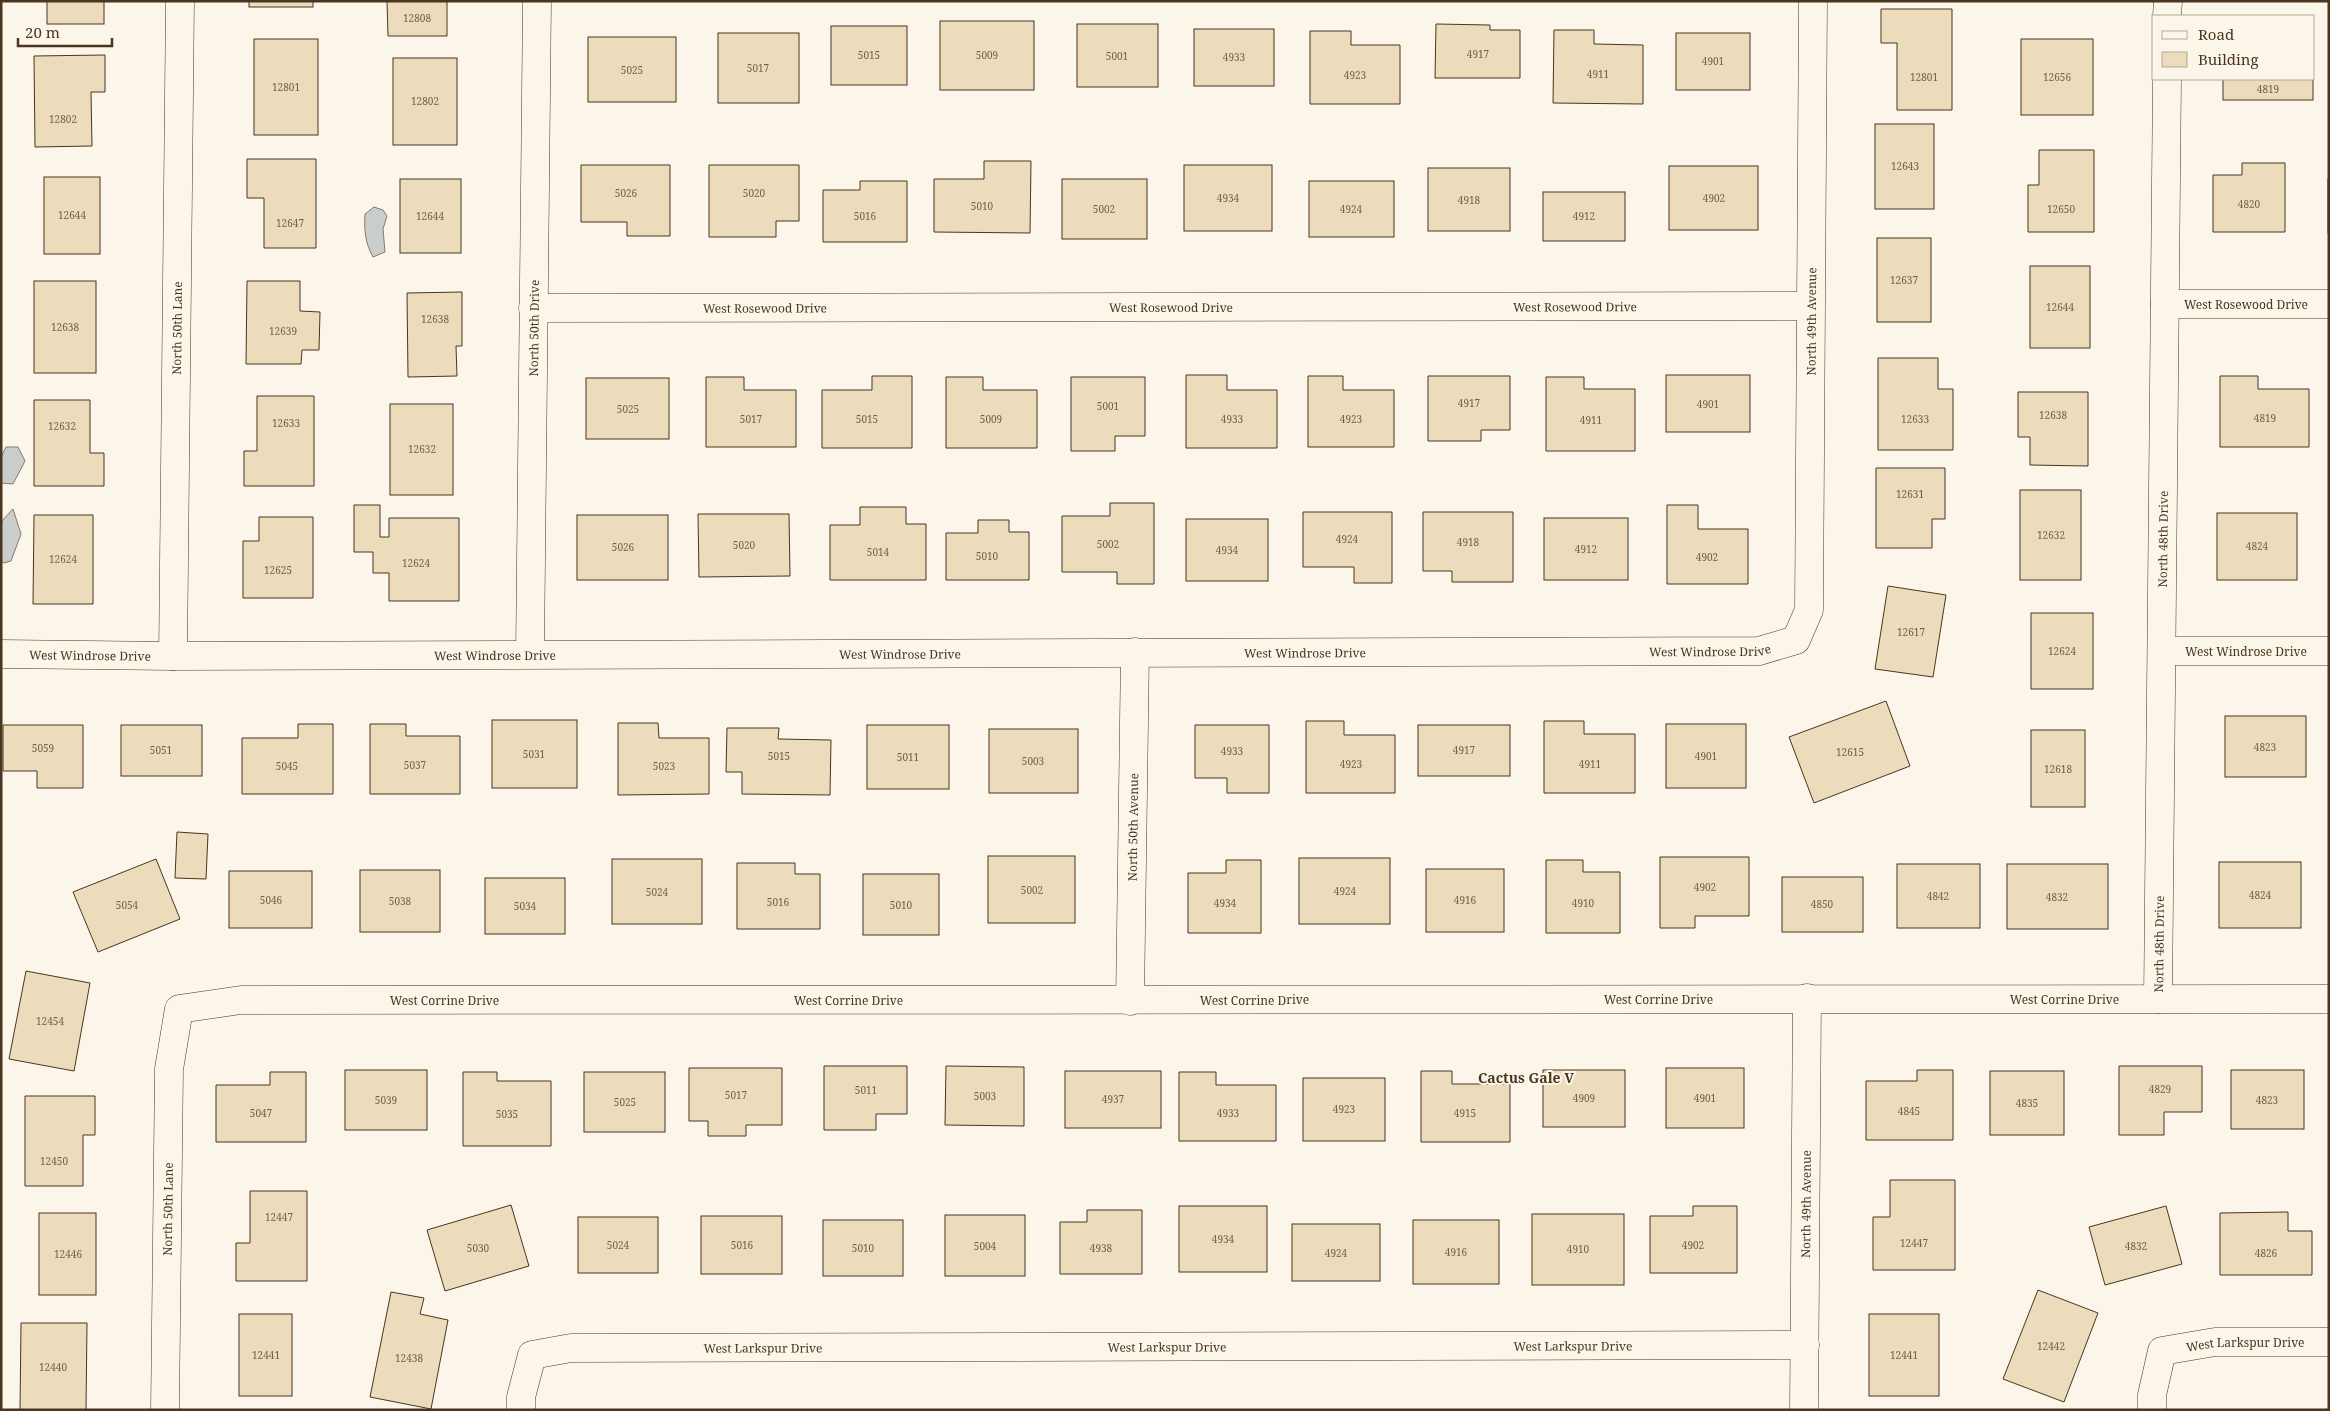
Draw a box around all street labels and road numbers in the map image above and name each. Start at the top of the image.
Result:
street label: North 49th Avenue [1802,267,1820,375]
street label: North 50th Drive [524,280,543,376]
street label: North 50th Lane [168,281,186,375]
street label: West Rosewood Drive [2184,296,2308,313]
street label: West Rosewood Drive [1109,298,1233,316]
street label: West Rosewood Drive [1513,298,1637,315]
street label: West Rosewood Drive [703,299,827,316]
street label: North 48th Drive [2154,491,2171,587]
street label: West Windrose Drive [1649,639,1773,660]
street label: West Windrose Drive [2185,643,2307,660]
street label: West Windrose Drive [1244,644,1366,661]
street label: West Windrose Drive [839,645,961,662]
street label: West Windrose Drive [29,646,151,664]
street label: West Windrose Drive [434,646,556,664]
street label: North 50th Avenue [1123,773,1142,881]
street label: North 48th Drive [2150,896,2168,992]
street label: West Corrine Drive [390,991,499,1008]
street label: West Corrine Drive [794,991,903,1008]
street label: West Corrine Drive [1200,991,1309,1008]
street label: West Corrine Drive [1604,991,1713,1008]
street label: West Corrine Drive [2010,991,2119,1008]
street label: North 49th Avenue [1797,1150,1814,1258]
street label: North 50th Lane [158,1162,176,1256]
street label: West Larkspur Drive [2185,1334,2305,1355]
street label: West Larkspur Drive [1514,1337,1632,1354]
street label: West Larkspur Drive [1108,1338,1226,1355]
street label: West Larkspur Drive [704,1339,822,1356]

